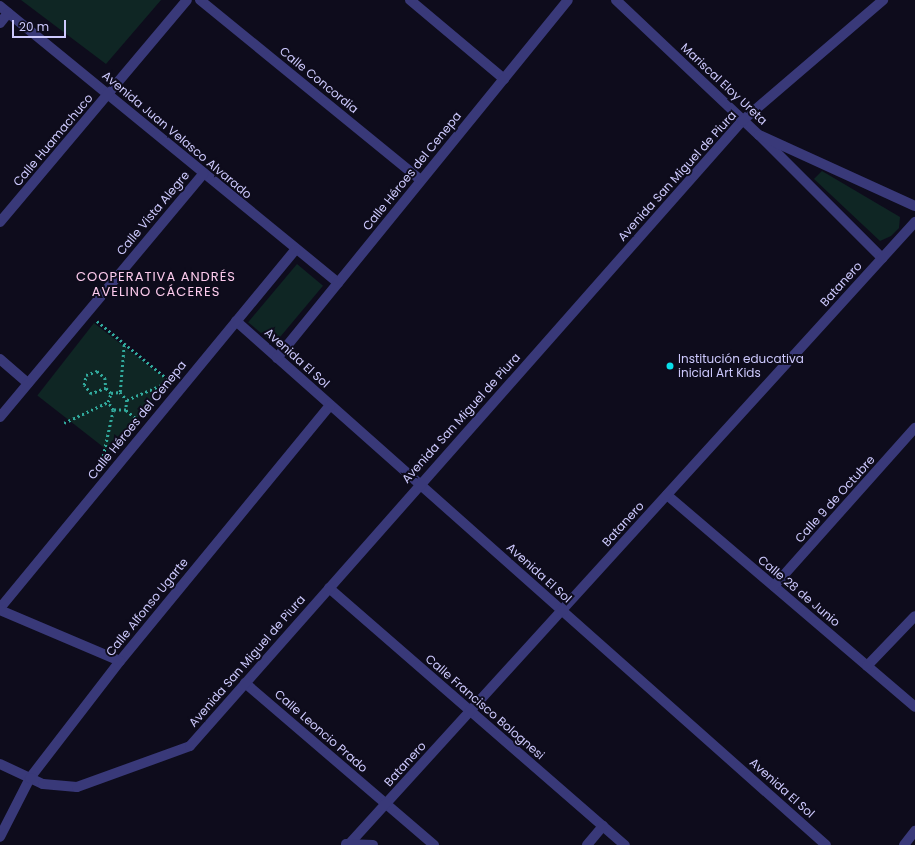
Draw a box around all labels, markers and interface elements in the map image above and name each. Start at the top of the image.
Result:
scale bar [14,12,68,38]
text: 20 m [19,18,49,35]
street label: Mariscal Eloy Ureta [678,40,770,128]
street label: Calle Concordia [277,44,361,116]
street label: Avenida Juan Velasco Alvarado [99,68,255,202]
street label: Calle Huamachuco [10,91,96,189]
street label: Avenida San Miguel de Piura [615,108,739,244]
street label: Calle Héroes del Cenepa [360,109,464,233]
street label: Calle Vista Alegre [114,168,192,258]
street label: Batanero [817,259,865,309]
district label: COOPERATIVA ANDRÉS AVELINO CÁCERES [76,270,236,301]
street label: Avenida El Sol [262,325,332,391]
street label: Avenida San Miguel de Piura [399,350,523,486]
place label: Institución educativa inicial Art Kids [678,352,804,380]
street label: Calle Héroes del Cenepa [85,358,189,482]
marker: Institución educativa inicial Art Kids [665,361,675,371]
street label: Calle 9 de Octubre [792,452,878,546]
street label: Batanero [599,499,647,549]
street label: Avenida El Sol [504,540,574,606]
street label: Calle 28 de Junio [755,552,843,630]
street label: Calle Alfonso Ugarte [103,555,191,659]
street label: Avenida San Miguel de Piura [186,592,308,730]
street label: Calle Francisco Bolognesi [423,651,547,763]
street label: Calle Leoncio Prado [272,687,370,775]
street label: Batanero [381,739,429,789]
street label: Avenida El Sol [747,755,817,821]

